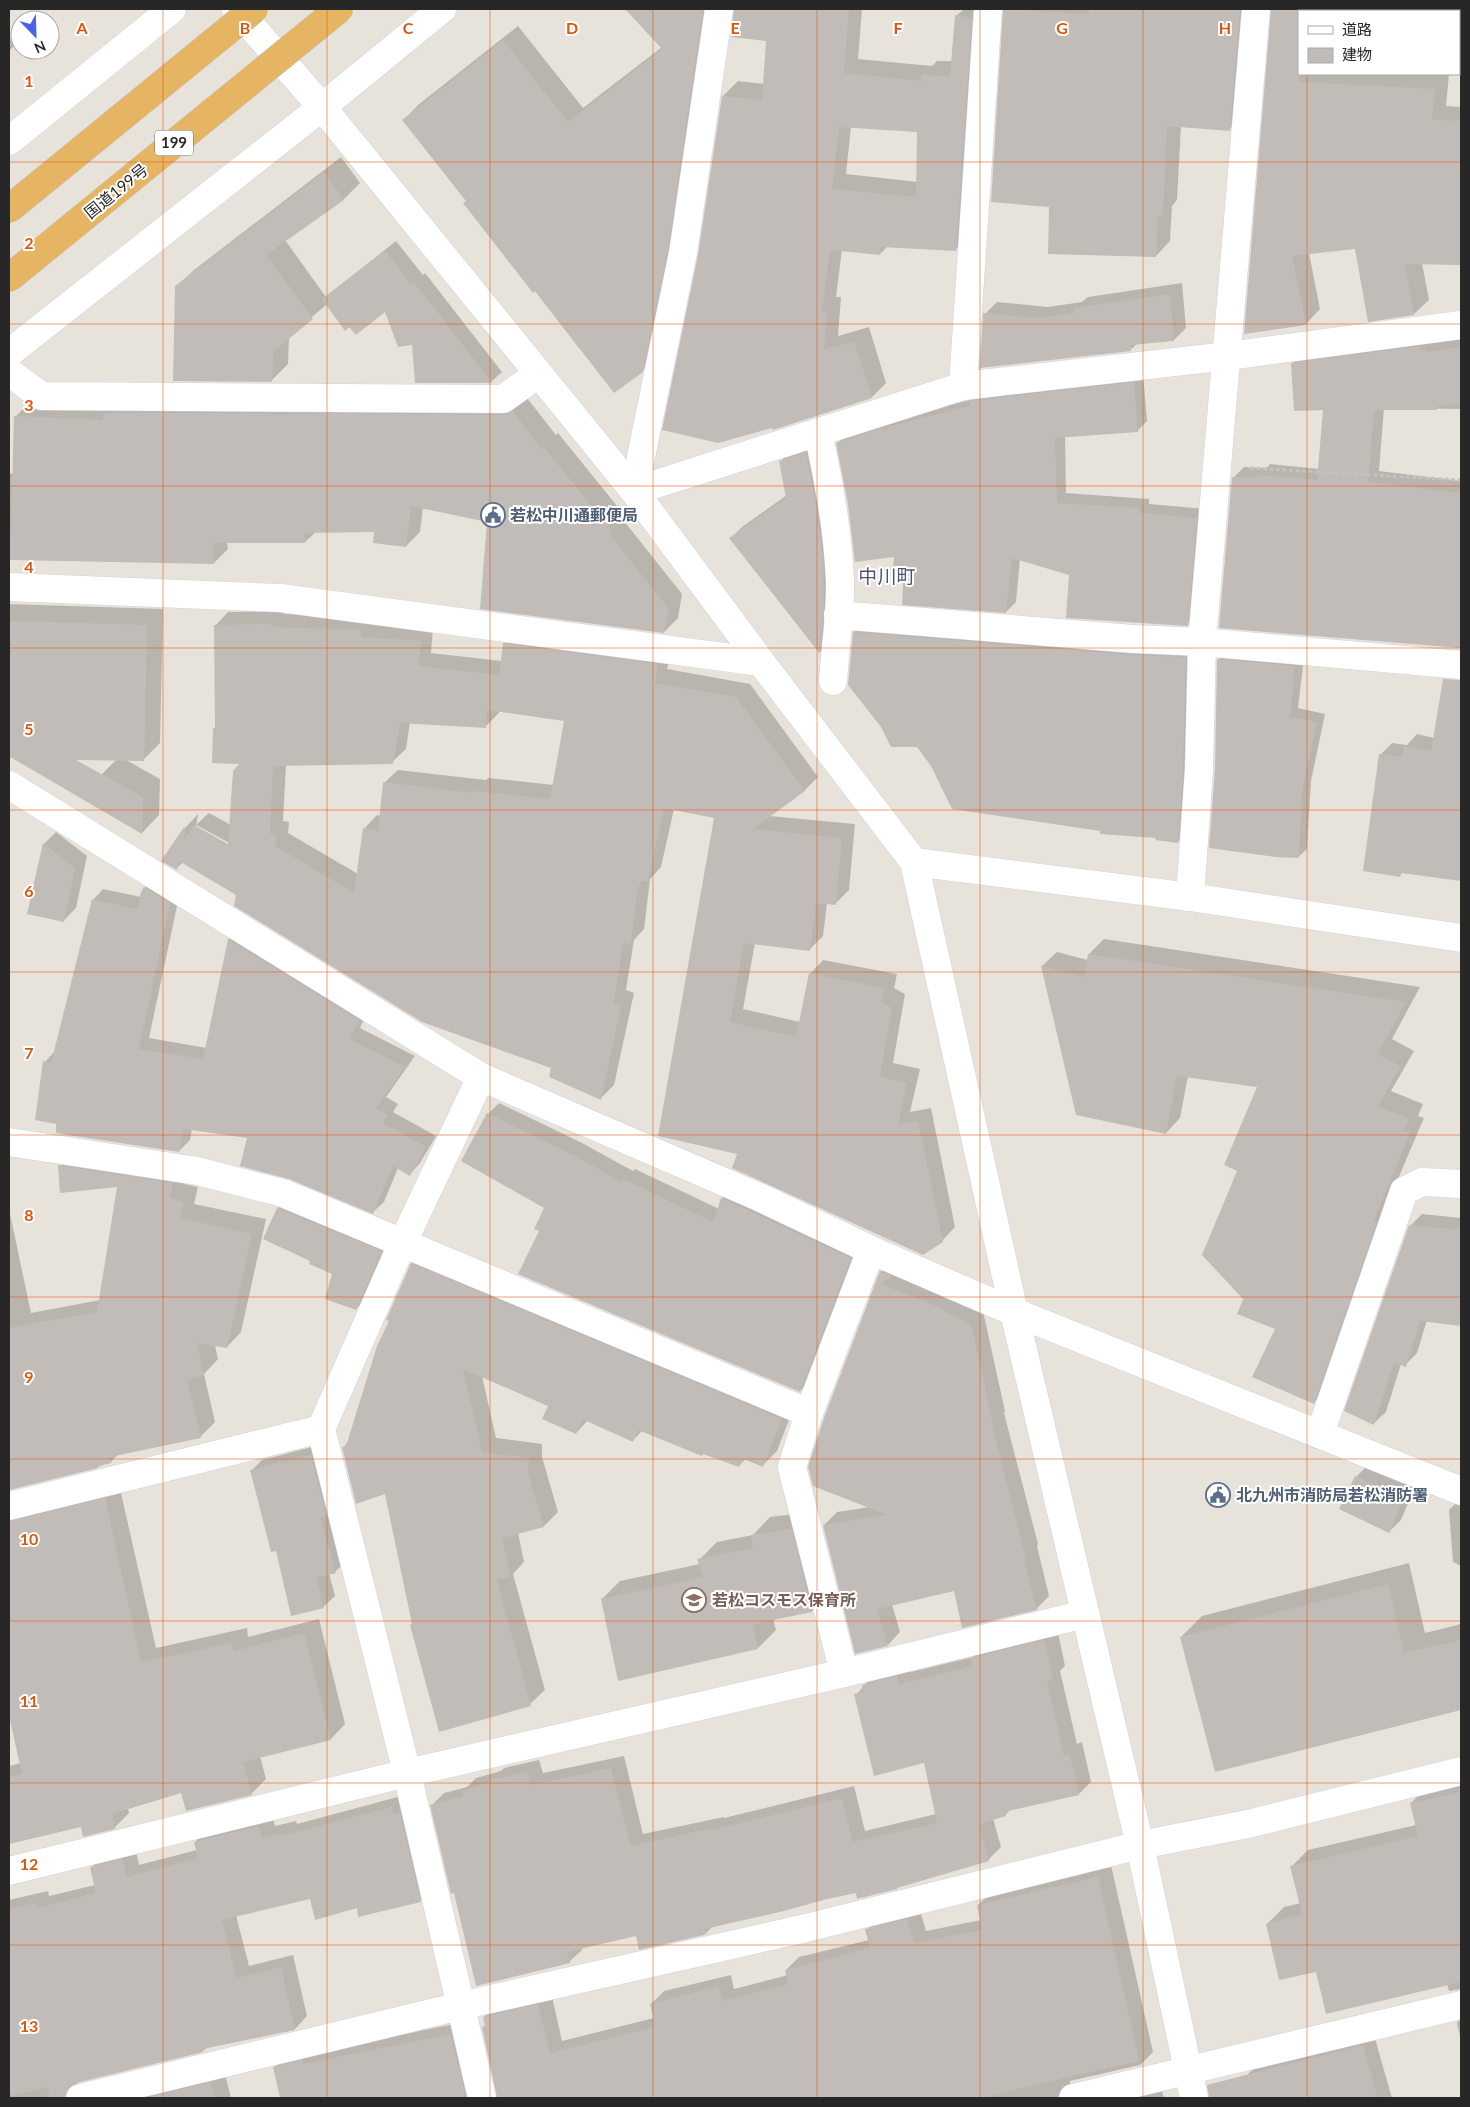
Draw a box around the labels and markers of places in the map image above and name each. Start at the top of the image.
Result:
public building icon: 若松中川通郵便局 [480,502,506,528]
place label: 若松中川通郵便局 [510,505,638,524]
public building icon: 北九州市消防局若松消防署 [1205,1482,1231,1508]
place label: 北九州市消防局若松消防署 [1236,1485,1428,1504]
school or university icon: 若松コスモス保育所 [681,1587,707,1613]
place label: 若松コスモス保育所 [712,1590,856,1609]

